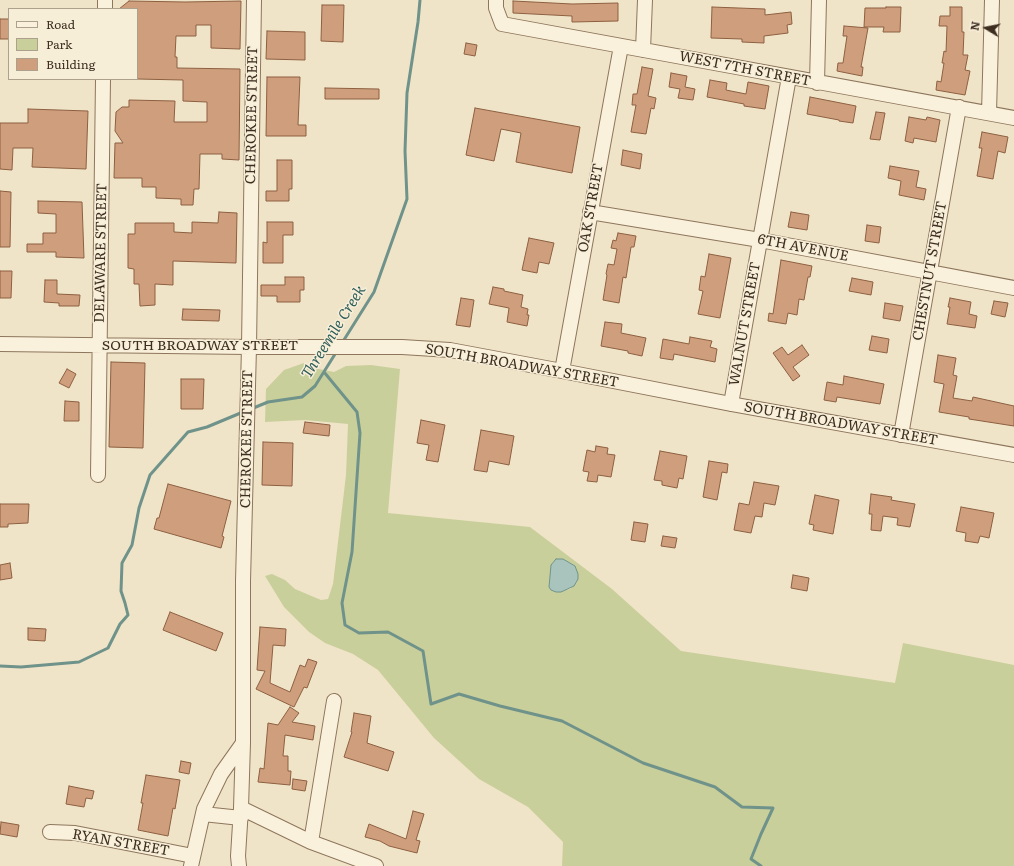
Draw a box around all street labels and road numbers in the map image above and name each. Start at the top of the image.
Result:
street label: CHEROKEE STREET [242,46,262,184]
street label: WEST 7TH STREET [678,48,812,90]
street label: OAK STREET [575,162,607,254]
street label: DELAWARE STREET [91,183,111,323]
street label: CHESTNUT STREET [909,200,951,342]
street label: 6TH AVENUE [756,231,850,265]
street label: WALNUT STREET [726,261,764,387]
street label: SOUTH BROADWAY STREET [102,338,298,354]
street label: SOUTH BROADWAY STREET [424,341,620,391]
street label: CHEROKEE STREET [237,370,257,508]
street label: SOUTH BROADWAY STREET [743,399,939,449]
street label: RYAN STREET [71,826,171,860]

